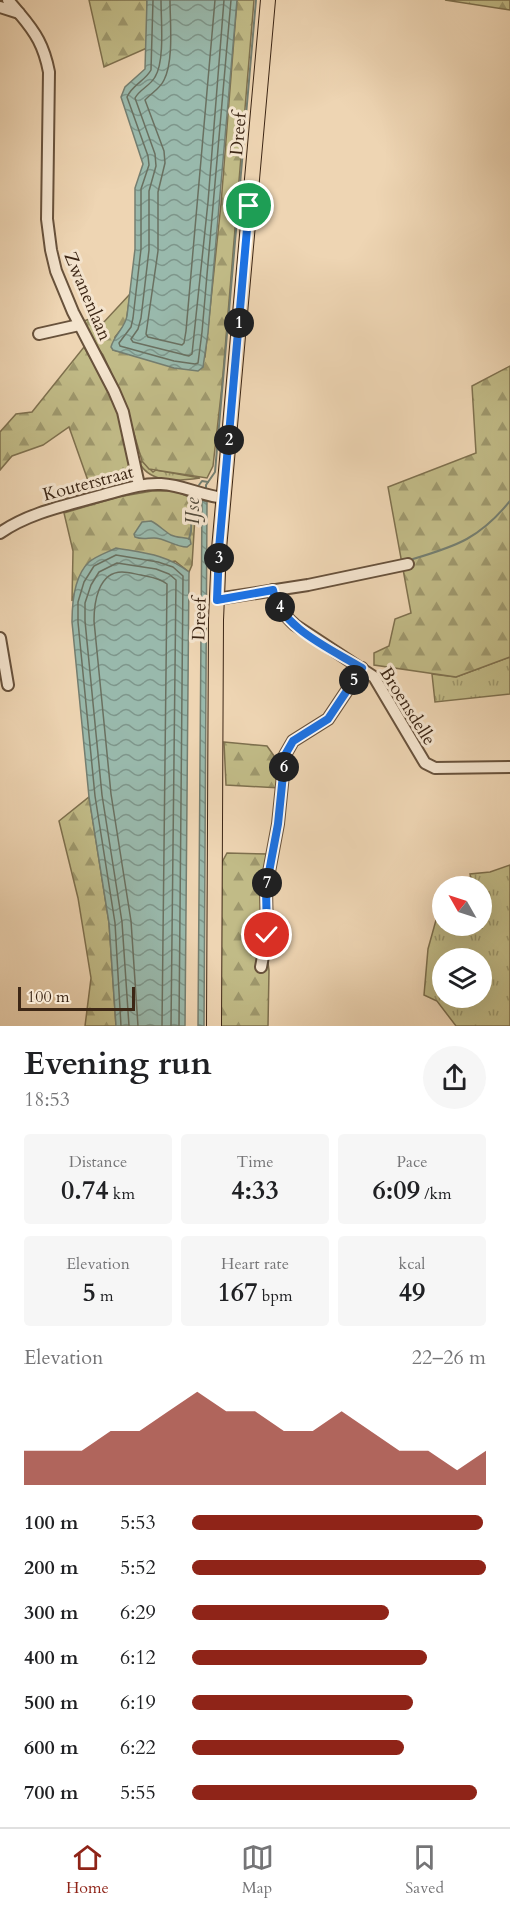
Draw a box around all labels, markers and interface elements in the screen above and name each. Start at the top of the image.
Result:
street label: Dreef [224,108,253,157]
pin [223,180,274,231]
icon: arrive [232,189,265,222]
street label: Zwanenlaan [58,248,118,345]
pin: 1 [224,308,254,338]
text: 1 [235,312,243,334]
pin: 2 [214,425,244,455]
text: 2 [225,429,233,451]
street label: Kouterstraat [40,459,137,508]
water label: IJse [179,497,206,525]
pin: 3 [204,543,234,573]
text: 3 [215,547,223,569]
pin: 4 [265,592,295,622]
street label: Dreef [186,594,213,641]
text: 4 [276,596,284,618]
street label: Broensdelle [374,662,442,750]
pin: 5 [339,665,369,695]
text: 5 [350,669,358,691]
pin: 6 [269,752,299,782]
text: 6 [280,756,288,778]
pin: 7 [252,868,282,898]
text: 7 [263,872,271,894]
north arrow [432,876,492,936]
map controls [432,876,492,1008]
pin [241,909,292,960]
icon: check [250,918,283,951]
button: layers [432,948,492,1008]
scale bar [18,984,135,1012]
text: 100 m [27,986,69,1008]
text: Evening run [24,1041,212,1086]
button: share [423,1046,486,1109]
text: 18:53 [24,1086,70,1113]
text: Distance [69,1151,127,1173]
text: Time [236,1151,274,1173]
text: Pace [397,1151,427,1173]
text: 0.74 [61,1173,109,1208]
text: 4:33 [231,1173,279,1208]
text: 6:09 [372,1173,420,1208]
text: km [109,1183,135,1205]
text: /km [420,1183,452,1205]
text: Elevation [66,1253,130,1275]
text: Heart rate [221,1253,289,1275]
text: kcal [399,1253,425,1275]
text: 5 [82,1275,96,1310]
text: 167 [218,1275,258,1310]
text: 49 [399,1275,425,1310]
text: m [96,1285,114,1307]
text: bpm [258,1285,292,1307]
text: Elevation [24,1344,103,1371]
text: 22–26 m [412,1344,486,1371]
text: 100 m [24,1509,79,1536]
text: 5:53 [120,1509,156,1536]
text: 200 m [24,1554,79,1581]
text: 5:52 [120,1554,156,1581]
text: 300 m [24,1599,79,1626]
text: 6:29 [120,1599,156,1626]
text: 400 m [24,1644,79,1671]
text: 6:12 [120,1644,156,1671]
text: 500 m [24,1689,79,1716]
text: 6:19 [120,1689,156,1716]
text: 600 m [24,1734,79,1761]
text: 6:22 [120,1734,156,1761]
text: 700 m [24,1779,79,1806]
text: 5:55 [120,1779,156,1806]
tab: Home [66,1841,109,1899]
tab: Map [241,1841,274,1899]
tab: Saved [405,1841,444,1899]

